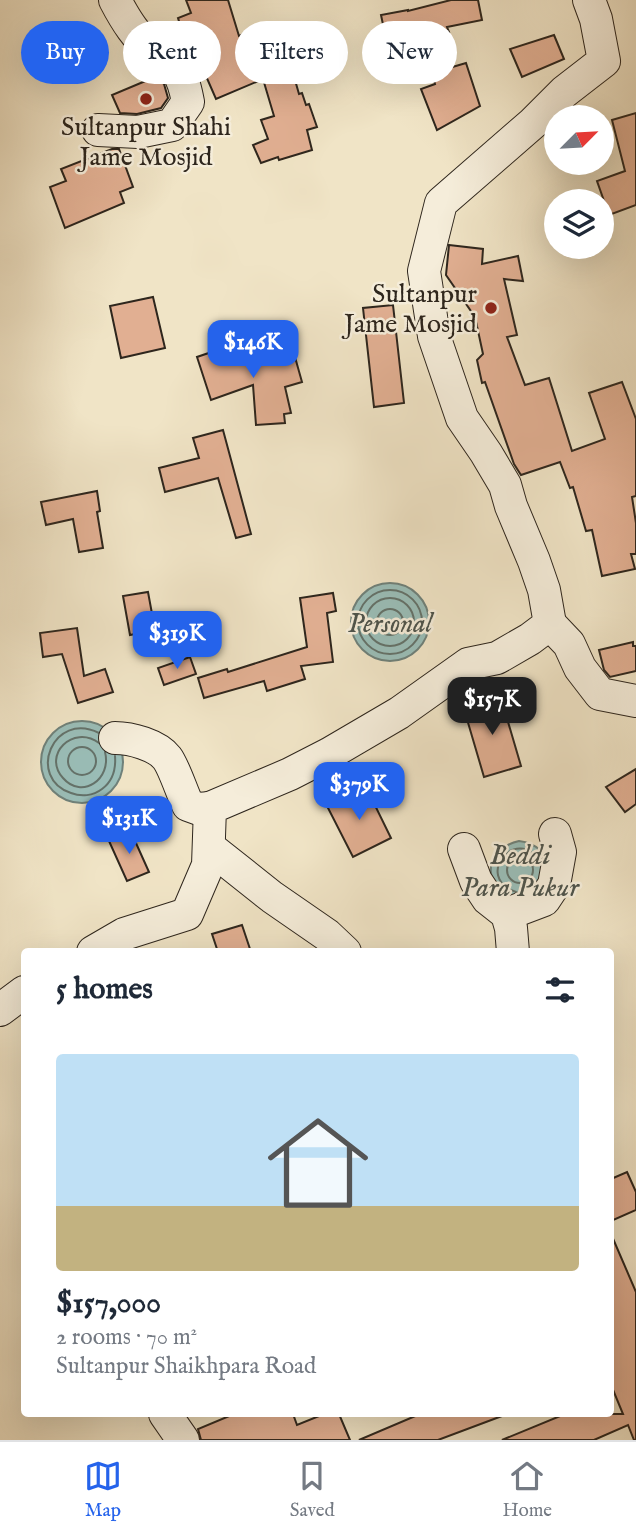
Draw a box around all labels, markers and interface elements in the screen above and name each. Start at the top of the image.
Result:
chip: Buy [21,21,109,84]
chip: Rent [123,21,221,84]
chip: Filters [235,21,348,84]
chip: New [362,21,457,84]
marker: Sultanpur Shahi Jame Mosjid [138,91,154,107]
north arrow [544,105,614,175]
map controls [544,105,614,259]
place label: Sultanpur Shahi Jame Mosjid [61,111,231,174]
button: layers [544,189,614,259]
place label: Sultanpur Jame Mosjid [341,278,477,341]
marker: Sultanpur Jame Mosjid [483,300,499,316]
pin: $146K [204,320,302,380]
text: $146K [224,328,282,357]
water label: Personal [348,607,435,642]
pin: $319K [128,612,226,671]
text: $319K [149,619,205,648]
pin: $157K [443,678,541,737]
text: $157K [463,685,521,714]
pin: $379K [310,762,408,822]
text: $379K [330,770,388,799]
pin: $131K [80,796,178,856]
text: $131K [101,804,157,833]
water label: Beddi Para Pukur [461,839,580,906]
text: 5 homes [56,971,153,1009]
icon: filters [541,971,579,1009]
icon: home [255,1100,381,1226]
text: $157,000 [56,1285,161,1323]
text: 2 rooms · 70 m² [56,1323,197,1352]
text: Sultanpur Shaikhpara Road [56,1352,316,1381]
tab: Map [84,1457,122,1523]
tab: Saved [290,1457,335,1523]
tab: Home [502,1457,552,1523]

